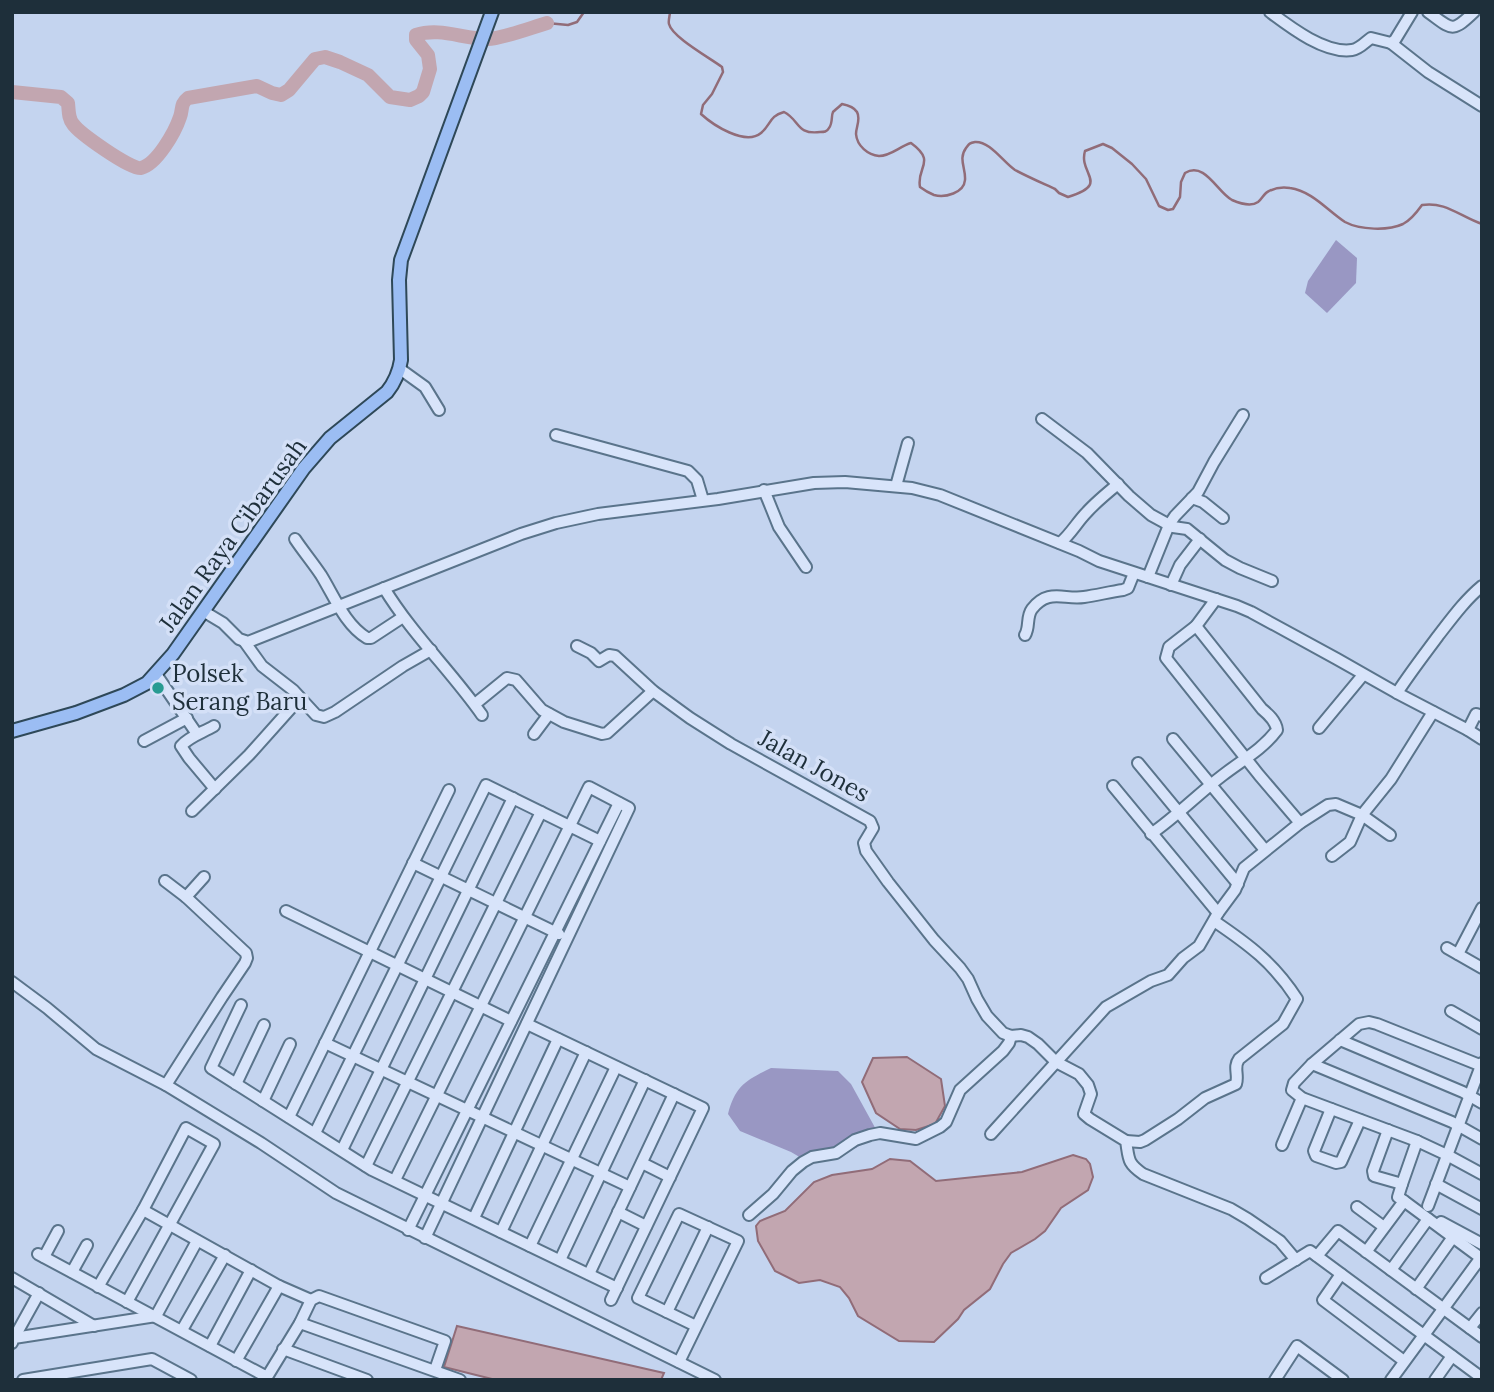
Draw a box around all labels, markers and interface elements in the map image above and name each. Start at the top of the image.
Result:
street label: Jalan Raya Cibarusah [151,432,313,638]
place label: Polsek Serang Baru [172,658,307,717]
marker: Polsek Serang Baru [150,680,166,696]
street label: Jalan Jones [752,722,875,809]

